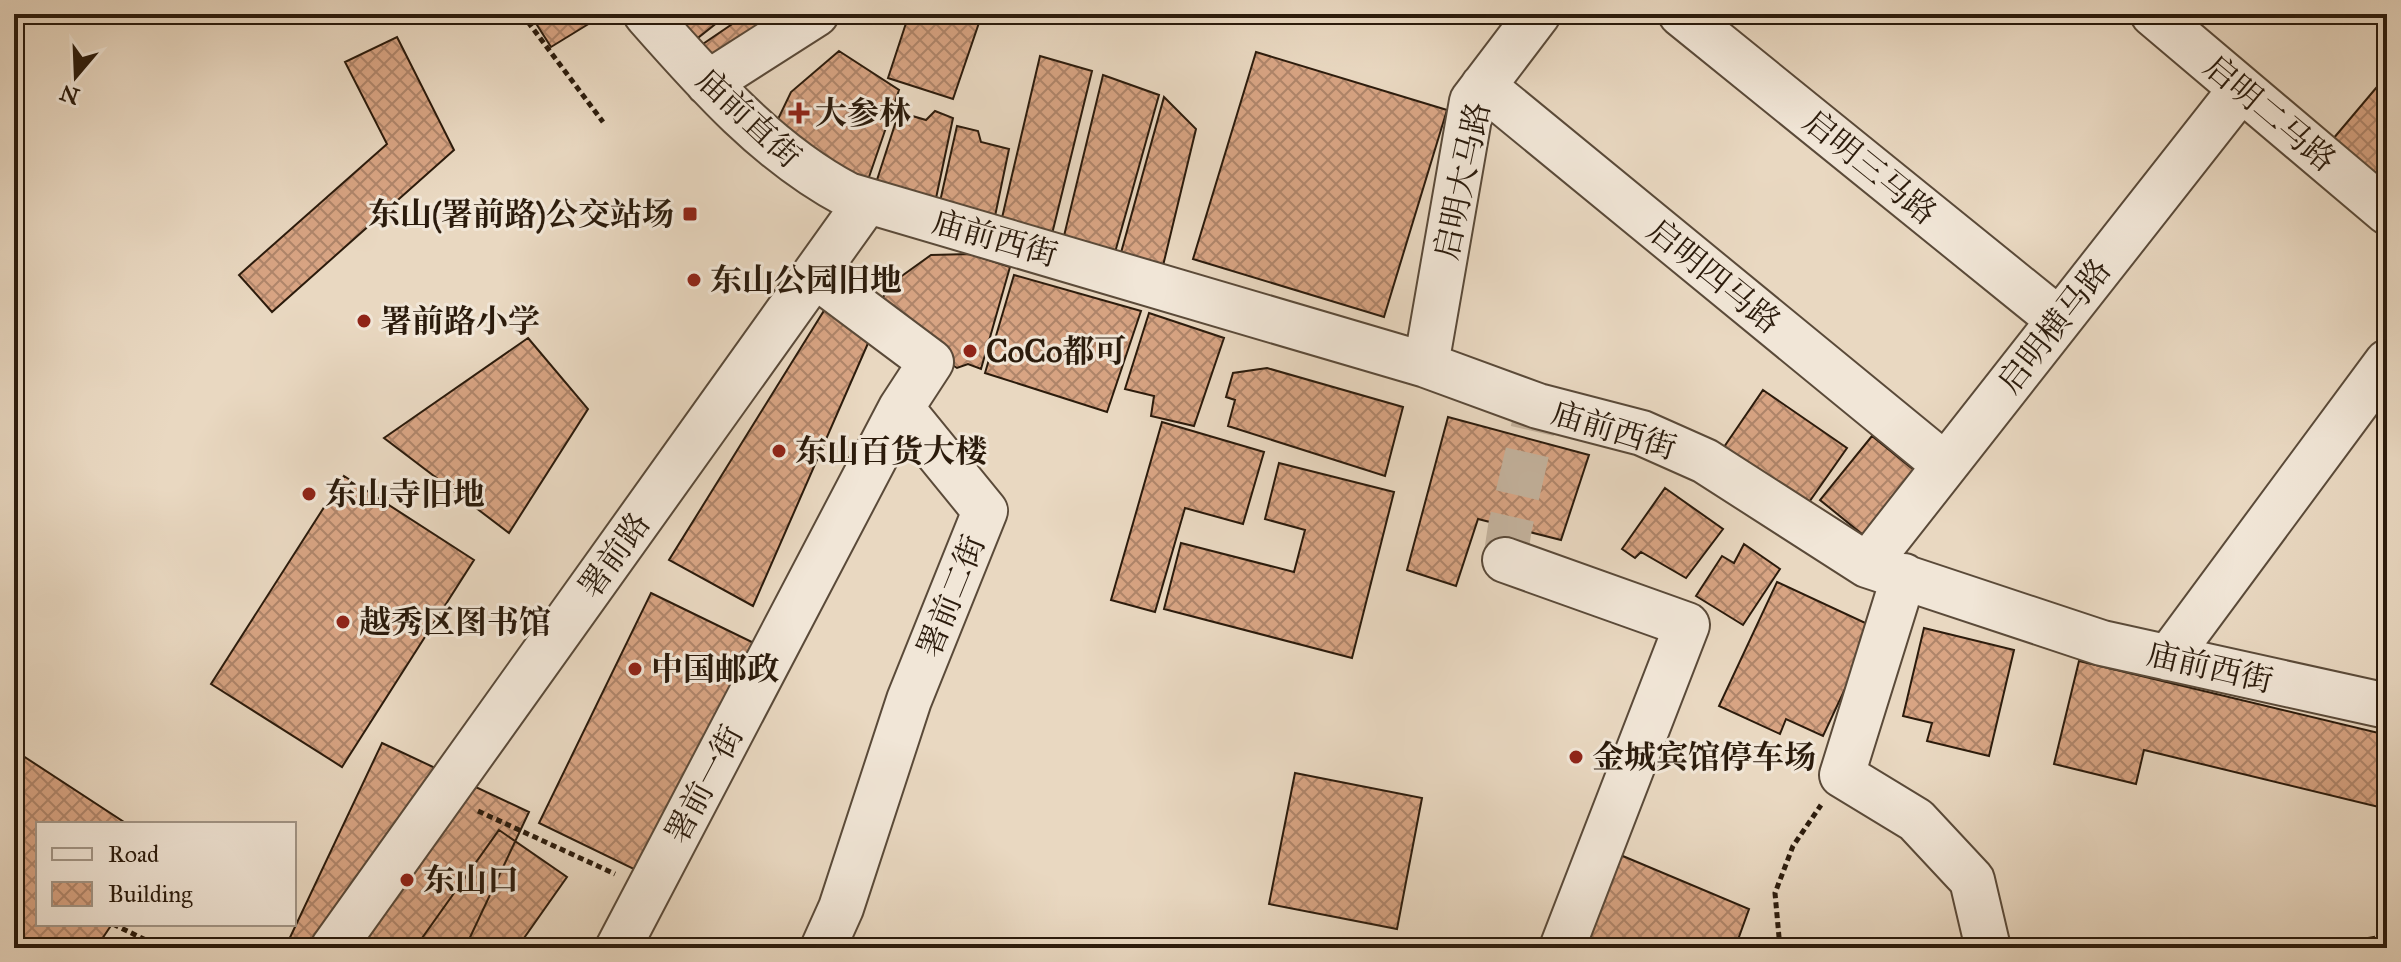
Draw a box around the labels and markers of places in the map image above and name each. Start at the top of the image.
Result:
place label: 大参林 [815,94,911,133]
marker: 大参林 [790,104,808,122]
place label: 东山(署前路)公交站场 [368,195,674,234]
marker: 东山(署前路)公交站场 [681,205,699,223]
place label: 东山公园旧地 [710,261,902,300]
marker: 东山公园旧地 [685,271,703,289]
place label: 署前路小学 [380,302,540,341]
marker: 署前路小学 [355,312,373,330]
place label: CoCo都可 [986,332,1126,371]
marker: CoCo都可 [961,342,979,360]
place label: 东山百货大楼 [795,432,987,471]
marker: 东山百货大楼 [770,442,788,460]
place label: 东山寺旧地 [325,475,485,514]
marker: 东山寺旧地 [300,485,318,503]
place label: 越秀区图书馆 [359,603,551,642]
marker: 越秀区图书馆 [334,613,352,631]
place label: 中国邮政 [651,650,779,689]
marker: 中国邮政 [626,660,644,678]
place label: 金城宾馆停车场 [1592,738,1816,777]
marker: 金城宾馆停车场 [1567,748,1585,766]
place label: 东山口 [423,861,519,900]
marker: 东山口 [398,871,416,889]

